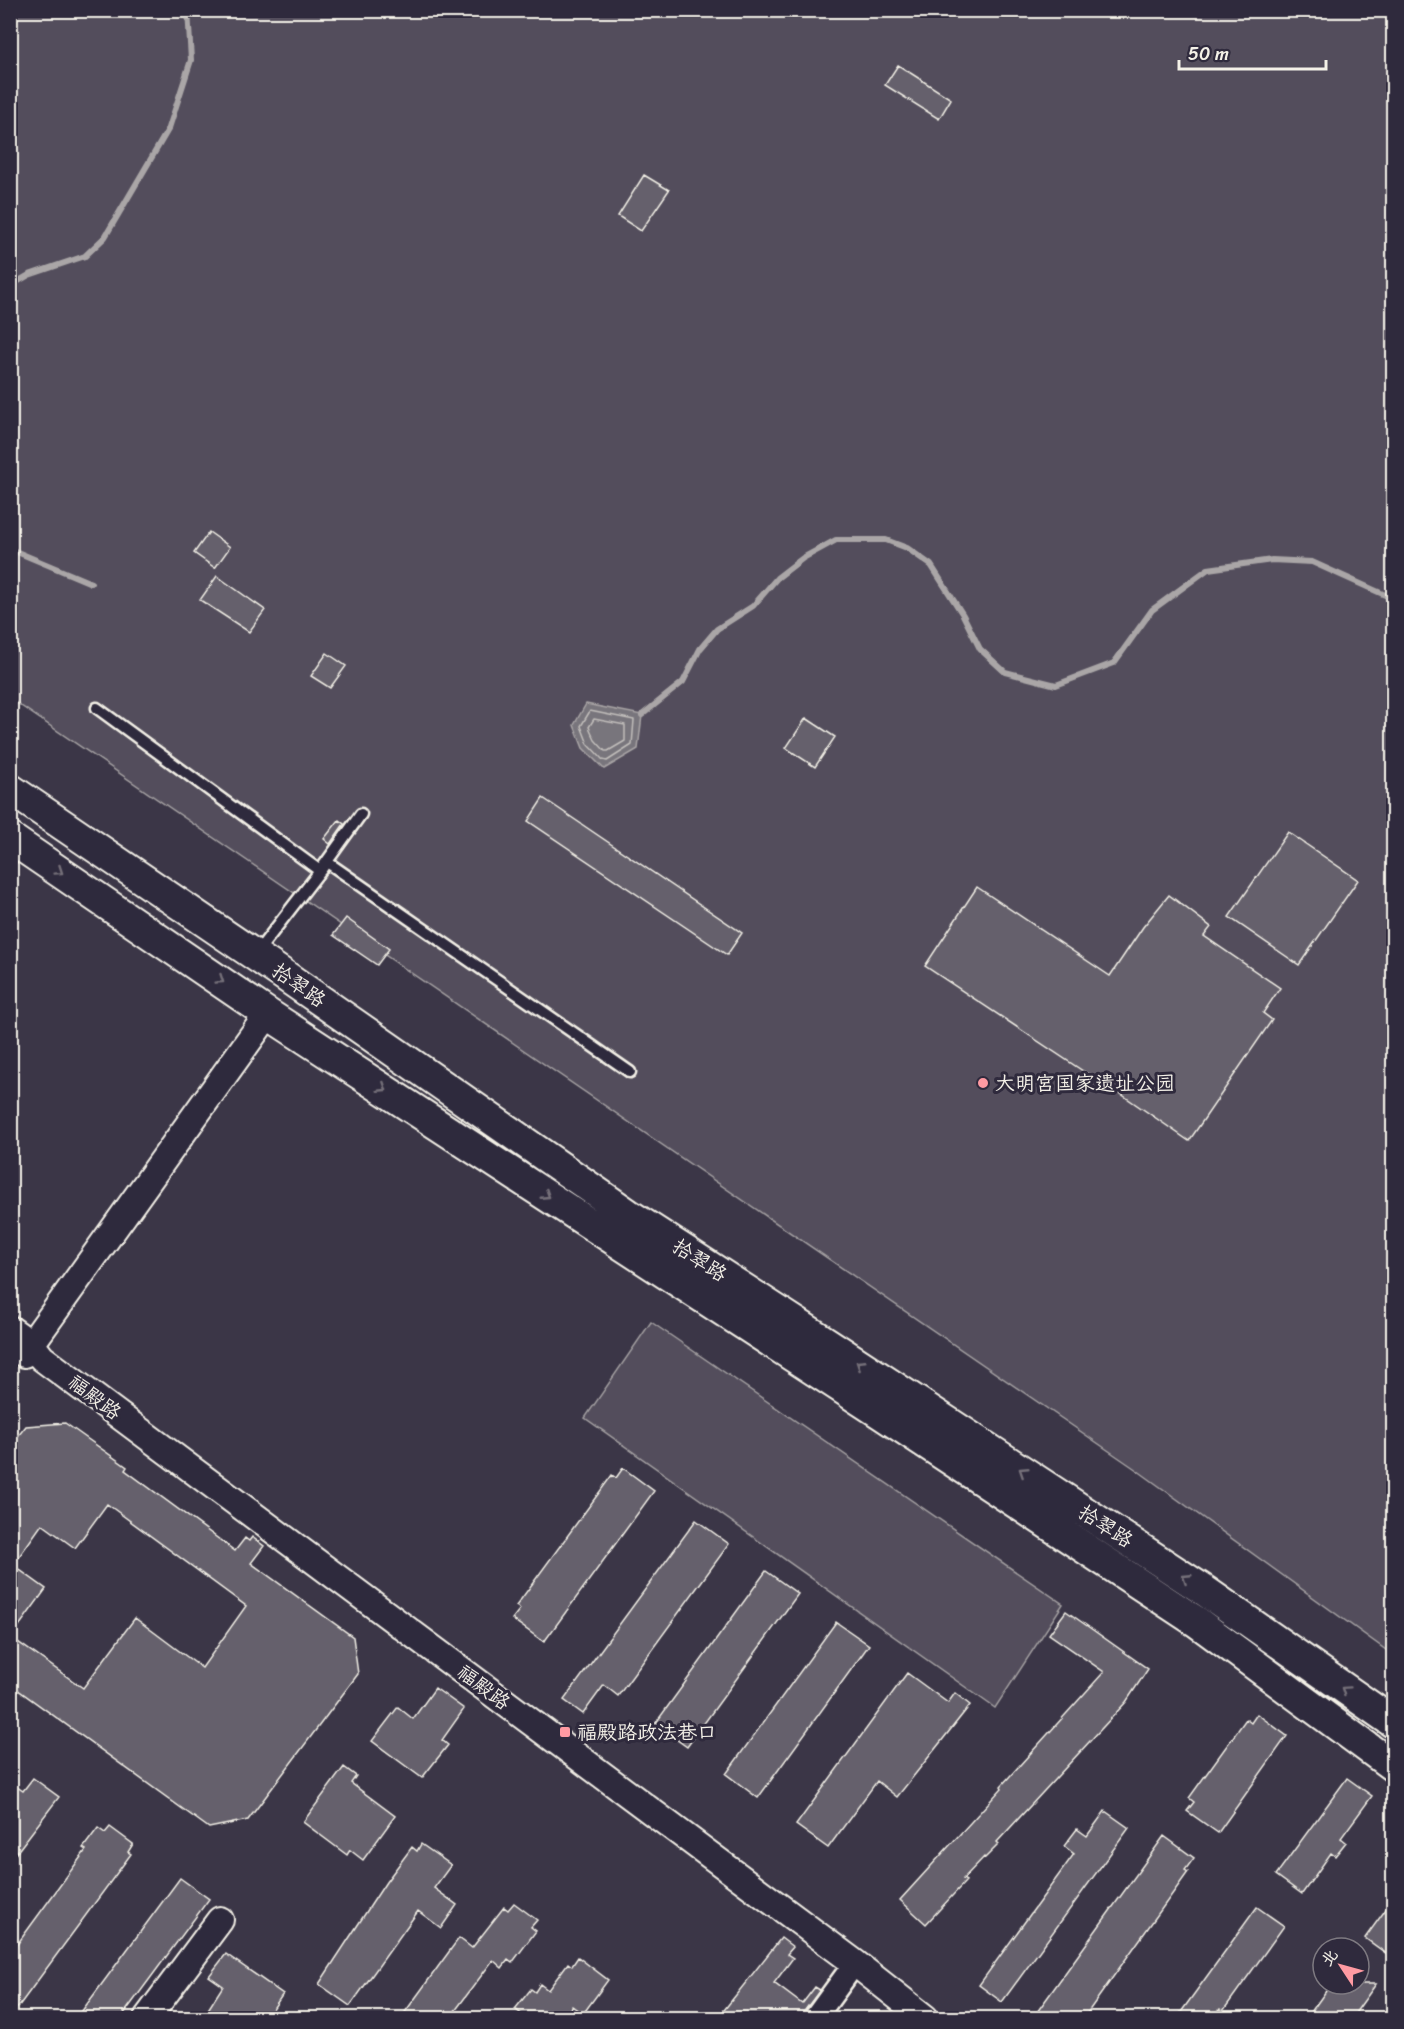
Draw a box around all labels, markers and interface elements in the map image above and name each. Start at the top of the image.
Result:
scale bar [1179,33,1326,71]
text: 50 m [1188,38,1229,70]
one-way arrow [53,863,63,875]
street label: 拾翠路 [264,954,334,1018]
one-way arrow [214,973,225,984]
place label: 大明宫国家遗址公园 [995,1066,1175,1101]
marker: 大明宫国家遗址公园 [976,1076,990,1090]
one-way arrow [376,1081,387,1092]
one-way arrow [540,1187,550,1199]
street label: 拾翠路 [665,1229,735,1292]
one-way arrow [856,1360,867,1371]
street label: 福殿路 [60,1365,130,1430]
one-way arrow [1018,1468,1029,1479]
street label: 拾翠路 [1071,1495,1141,1558]
one-way arrow [1181,1575,1192,1586]
street label: 福殿路 [449,1655,519,1720]
one-way arrow [1341,1686,1352,1697]
place label: 福殿路政法巷口 [577,1715,717,1750]
marker: 福殿路政法巷口 [558,1725,572,1739]
north arrow [1311,1936,1371,1996]
text: 北 [1313,1942,1346,1972]

